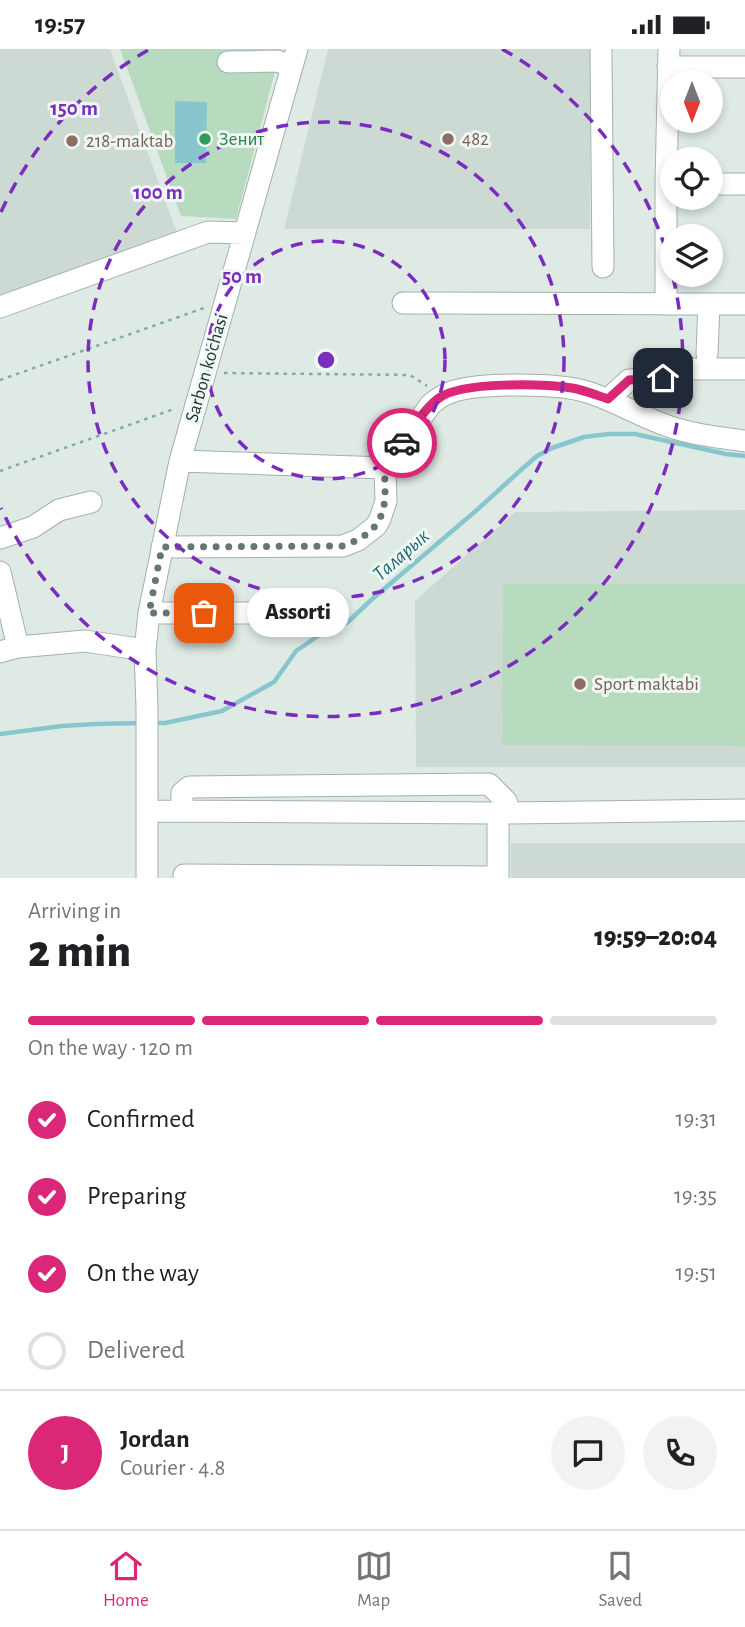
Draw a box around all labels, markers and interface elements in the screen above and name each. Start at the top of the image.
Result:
text: 19:57 [35,11,85,37]
north arrow [660,70,723,133]
map controls [660,70,723,287]
text: 150 m [50,98,98,119]
place label: Зенит [219,130,264,149]
place label: 482 [462,130,489,149]
marker: Зенит [197,131,213,147]
marker: 482 [440,131,456,147]
place label: 218-maktab [86,132,173,151]
marker: 218-maktab [64,133,80,149]
button: locate [660,147,723,210]
text: 100 m [133,182,183,203]
button: layers [660,224,723,287]
text: 50 m [222,266,262,287]
street label: Sarbon ko'chasi [182,312,232,424]
centre of rings [314,348,338,372]
pin [633,348,693,408]
icon: home [644,359,682,397]
courier [367,408,437,478]
icon: car [383,424,421,462]
water label: Таларык [369,525,434,586]
pin [174,583,234,643]
callout: Assorti [246,589,348,637]
icon: bag [185,594,223,632]
text: Assorti [265,601,331,624]
place label: Sport maktabi [594,675,699,694]
marker: Sport maktabi [572,676,588,692]
text: Arriving in [28,900,121,923]
text: 19:59–20:04 [594,924,717,950]
text: 2 min [28,929,131,975]
text: On the way · 120 m [28,1037,193,1060]
icon: check [28,1101,66,1139]
text: Confirmed [87,1106,195,1132]
text: 19:31 [676,1108,717,1131]
icon: check [28,1178,66,1216]
text: Preparing [87,1183,186,1209]
text: 19:35 [674,1185,717,1208]
icon: check [28,1255,66,1293]
text: On the way [87,1260,199,1286]
text: 19:51 [675,1262,717,1285]
text: Delivered [87,1337,185,1363]
button: chat [551,1416,625,1490]
button: phone [643,1416,717,1490]
text: Jordan [120,1426,190,1452]
text: J [61,1440,69,1466]
text: Courier · 4.8 [120,1457,225,1480]
tab: Home [103,1547,149,1612]
tab: Map [355,1547,393,1612]
tab: Saved [599,1547,642,1612]

